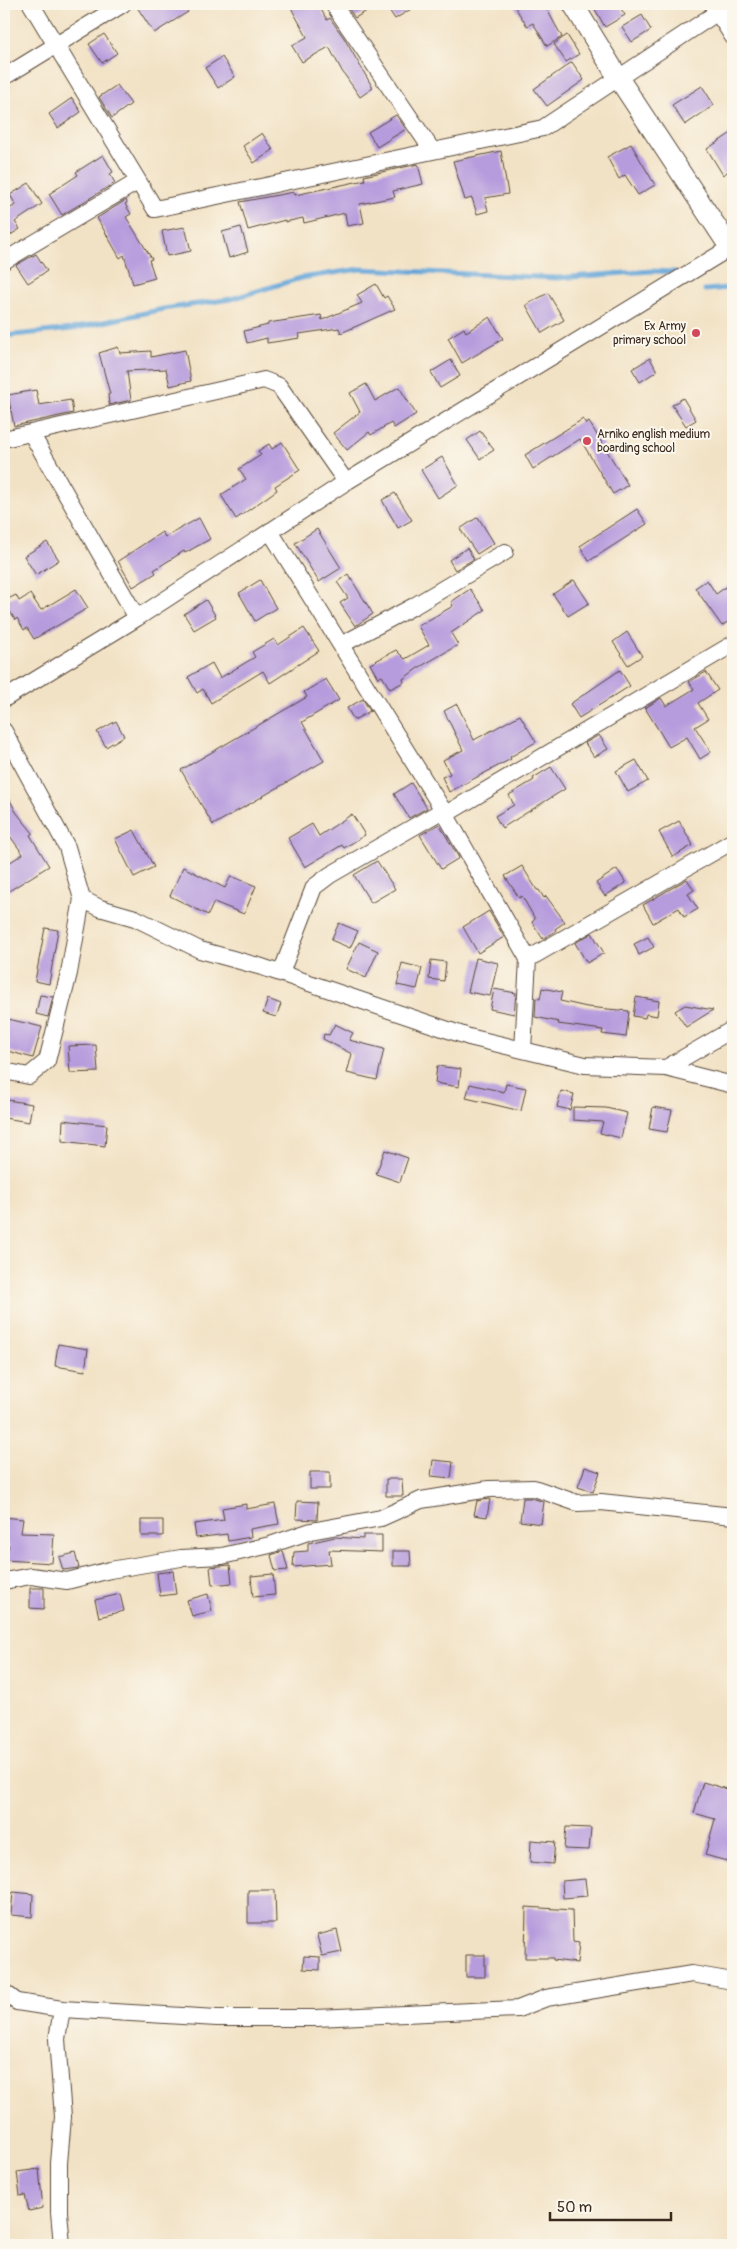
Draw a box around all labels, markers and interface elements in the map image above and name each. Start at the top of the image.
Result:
place label: Ex Army primary school [613,319,686,348]
marker: Ex Army primary school [690,327,702,339]
place label: Arniko english medium boarding school [597,427,710,456]
marker: Arniko english medium boarding school [581,435,593,447]
scale bar [550,2189,671,2221]
text: 50 m [557,2198,592,2217]

